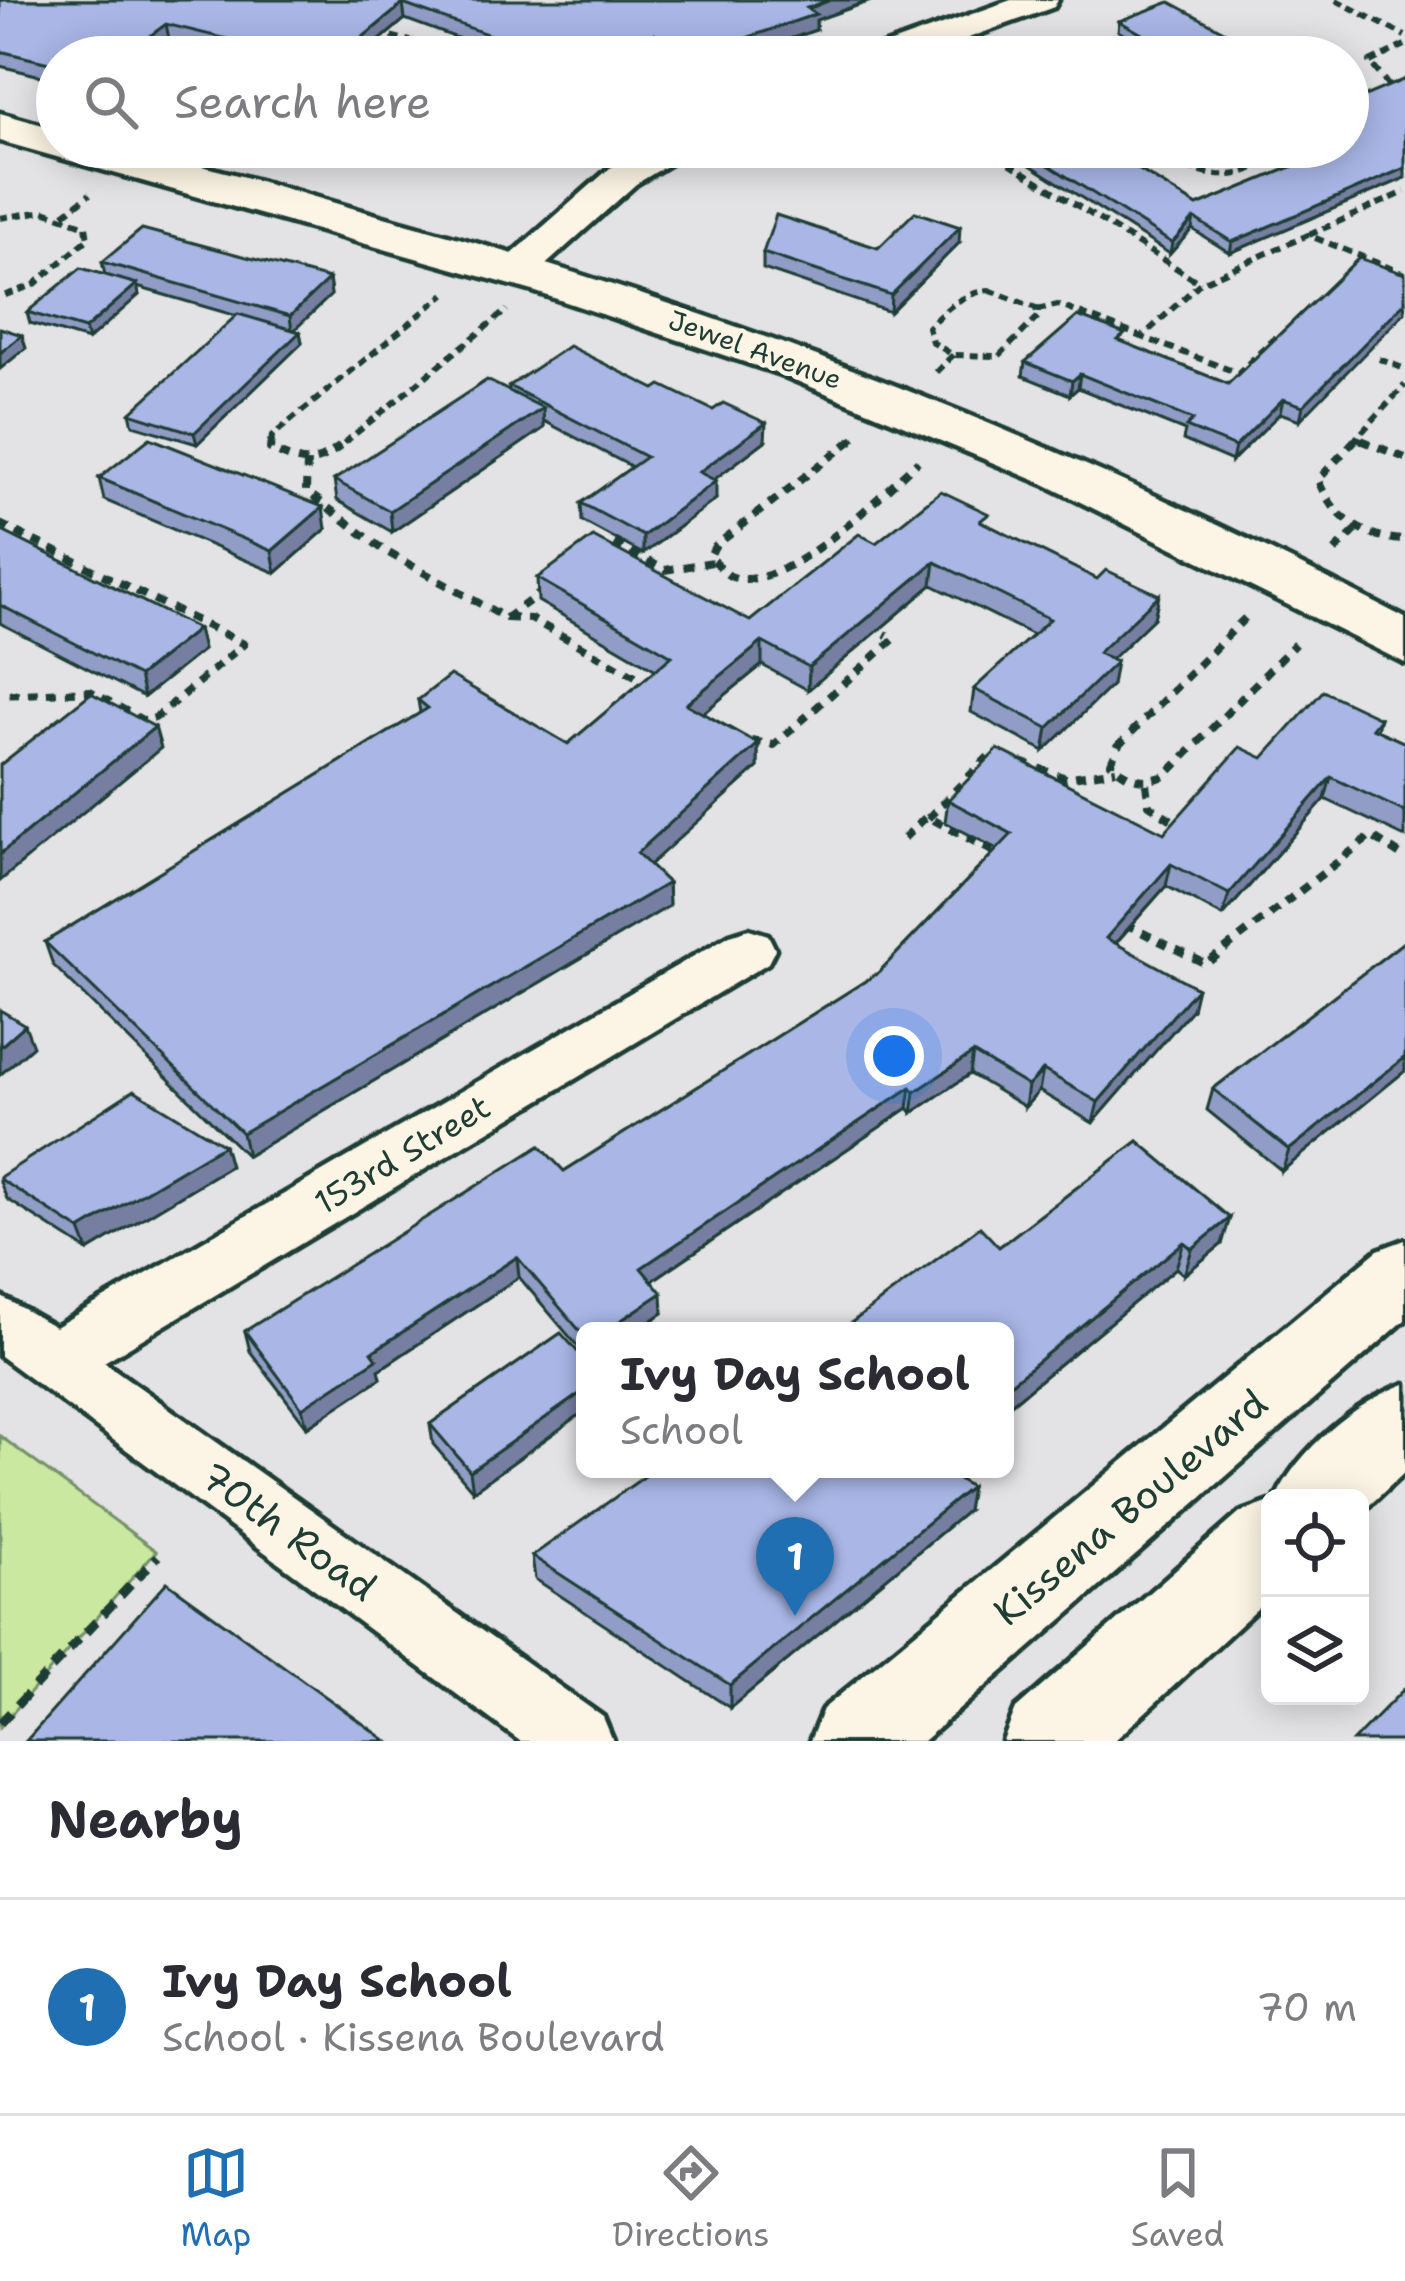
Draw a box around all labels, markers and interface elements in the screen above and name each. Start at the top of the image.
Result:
search box [36,36,1369,168]
icon: search [78,69,144,135]
text: Search here [174,72,431,132]
street label: Jewel Avenue [663,301,847,398]
your location [864,1026,924,1086]
street label: 153rd Street [306,1084,499,1225]
popup [576,1322,1014,1478]
text: Ivy Day School [620,1344,970,1404]
street label: Kissena Boulevard [982,1377,1278,1637]
text: School [620,1404,743,1456]
street label: 70th Road [191,1450,387,1612]
map controls [1261,1489,1369,1705]
button: locate [1261,1489,1369,1597]
pin: 1 [756,1517,834,1616]
button: layers [1261,1597,1369,1705]
text: Nearby [48,1785,243,1853]
text: Ivy Day School [162,1951,512,2011]
text: 1 [78,1981,96,2033]
text: 70 m [1256,1981,1357,2033]
text: School · Kissena Boulevard [162,2011,665,2063]
tab: Map [181,2140,251,2257]
tab: Directions [612,2140,770,2257]
tab: Saved [1131,2140,1224,2257]

